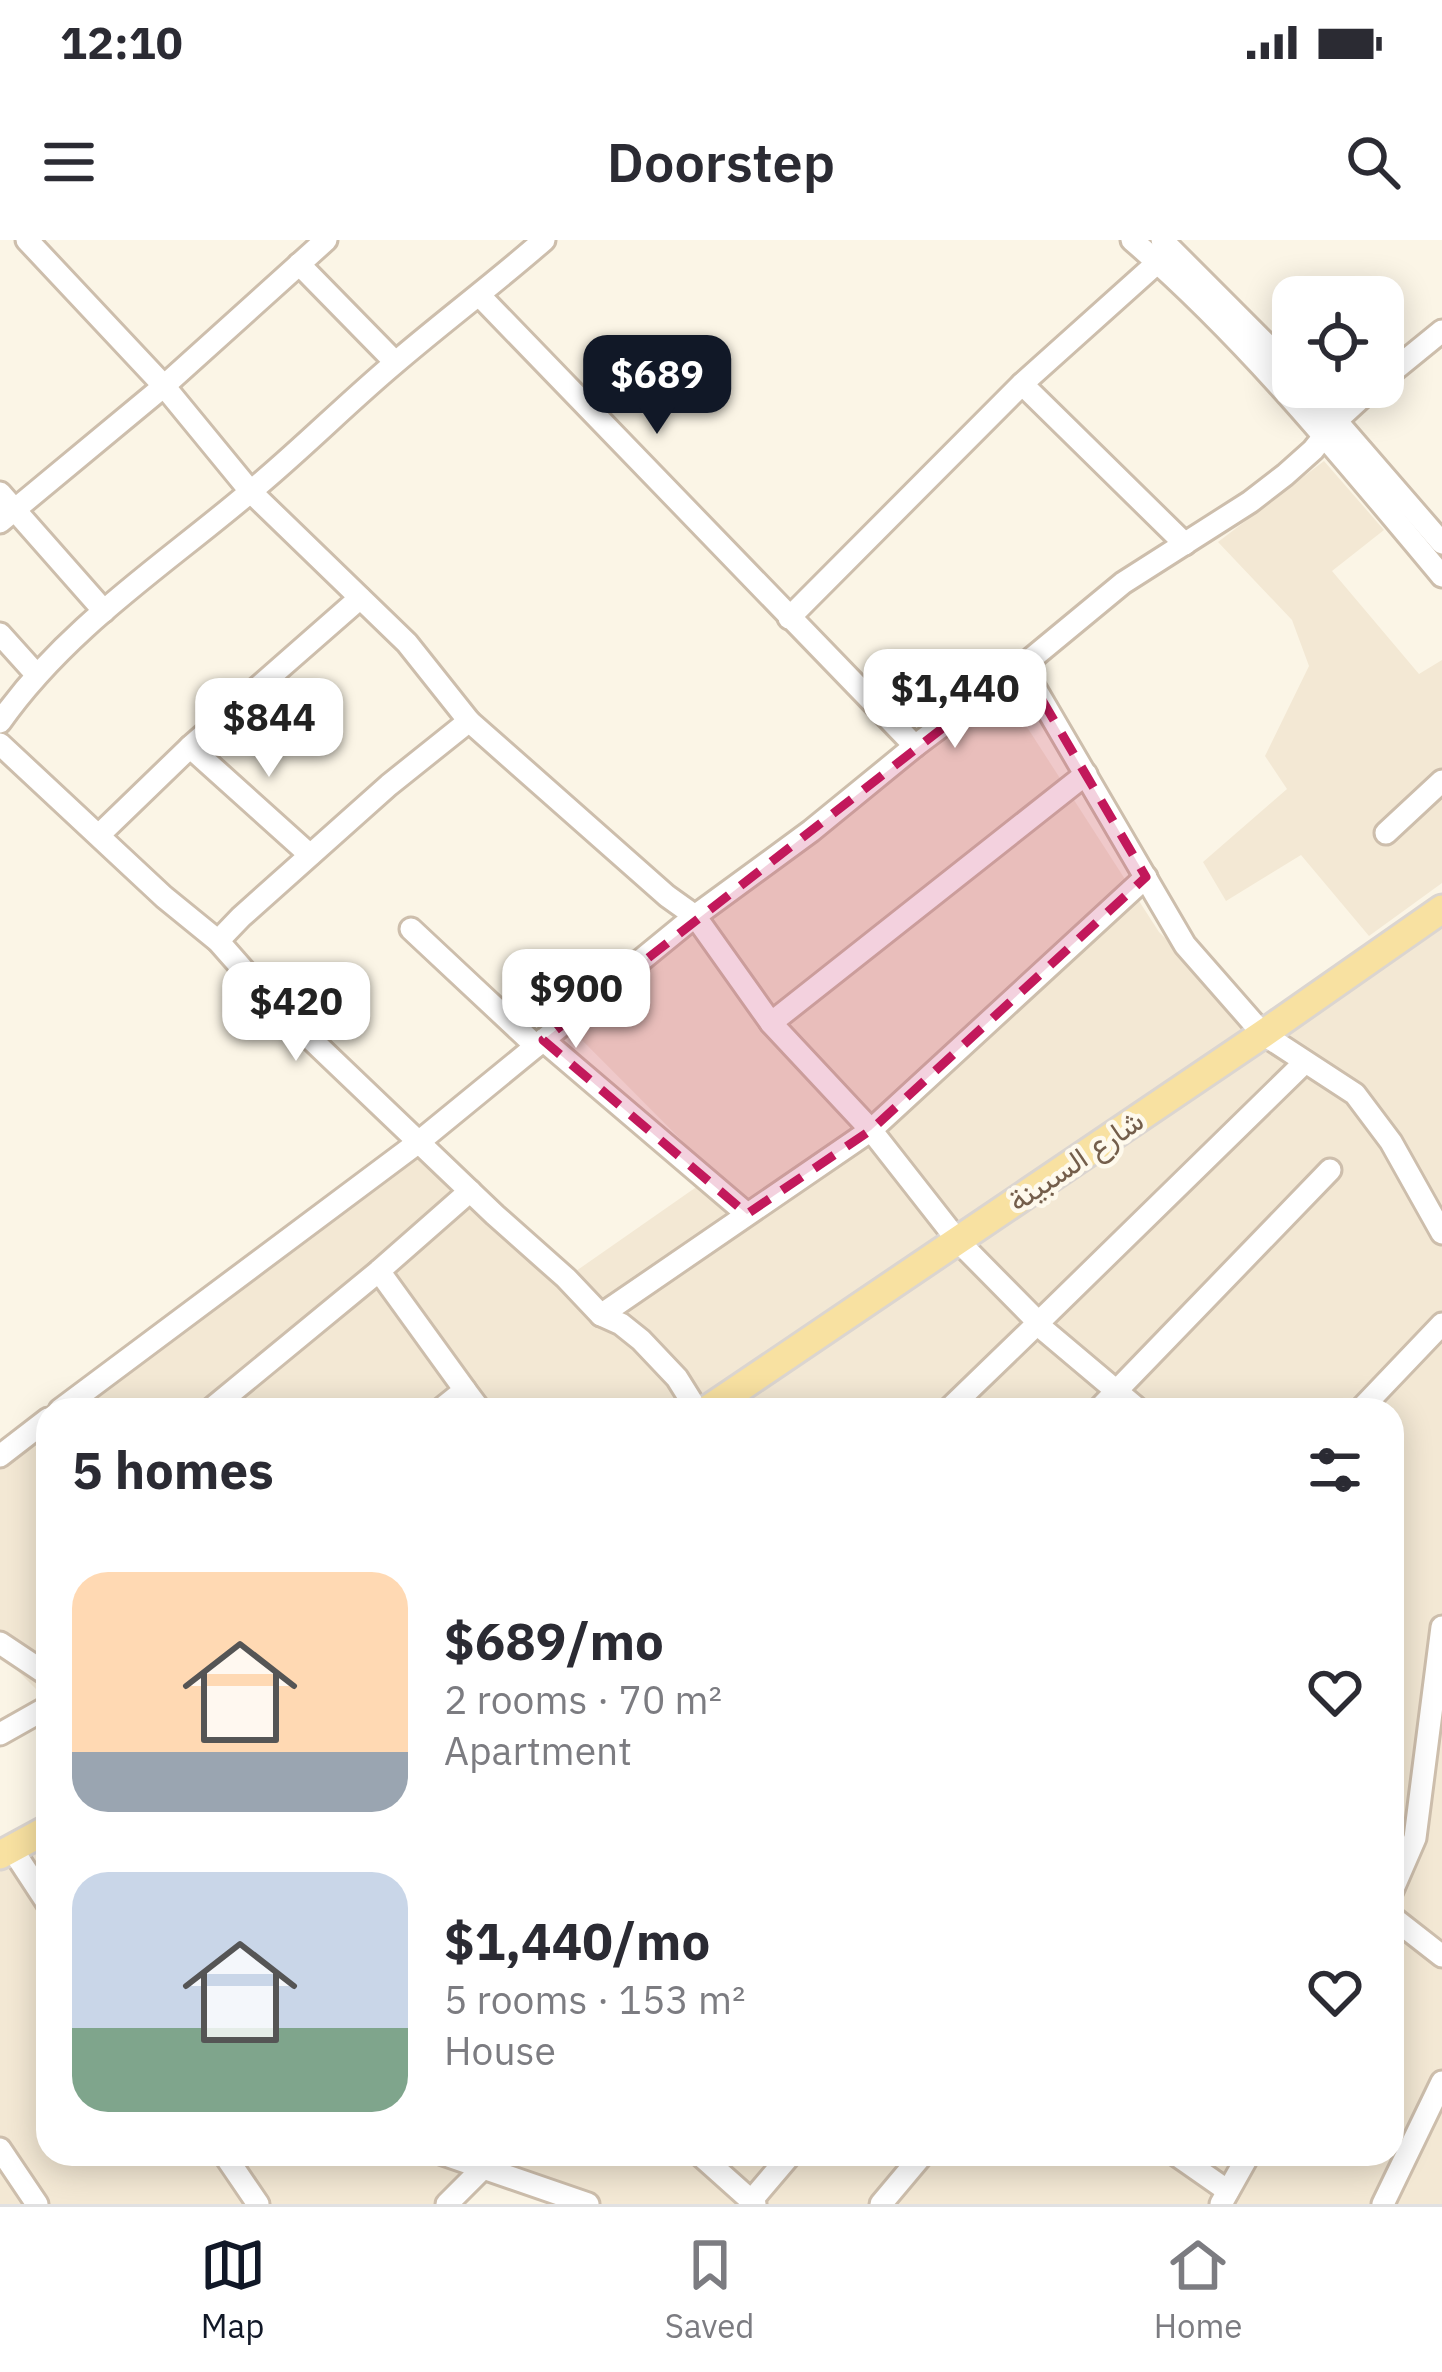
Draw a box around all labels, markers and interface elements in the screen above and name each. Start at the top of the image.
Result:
text: 12:10 [60,13,183,71]
text: Doorstep [607,127,835,197]
icon: menu [36,129,102,195]
icon: search [1340,129,1406,195]
map controls [1272,276,1404,408]
button: locate [1272,276,1404,408]
pin: $689 [586,335,728,437]
text: $689 [610,348,704,399]
pin: $1,440 [857,649,1053,751]
text: $1,440 [890,662,1020,713]
pin: $844 [198,678,340,780]
text: $844 [222,691,316,742]
pin: $900 [505,949,647,1051]
pin: $420 [225,962,367,1064]
text: $900 [529,962,623,1013]
text: $420 [249,975,343,1026]
street label: شارع السبينة [1000,1100,1152,1221]
text: 5 homes [72,1437,274,1503]
icon: filters [1302,1437,1368,1503]
text: $689/mo [444,1608,664,1674]
icon: home [168,1620,312,1764]
icon: heart [1302,1659,1368,1725]
text: 2 rooms · 70 m² [444,1674,722,1725]
text: Apartment [444,1725,632,1776]
text: $1,440/mo [444,1908,710,1974]
icon: home [168,1920,312,2064]
icon: heart [1302,1959,1368,2025]
text: 5 rooms · 153 m² [444,1974,746,2025]
text: House [444,2025,556,2076]
tab: Map [200,2232,266,2347]
tab: Saved [665,2232,755,2347]
tab: Home [1154,2232,1242,2347]

